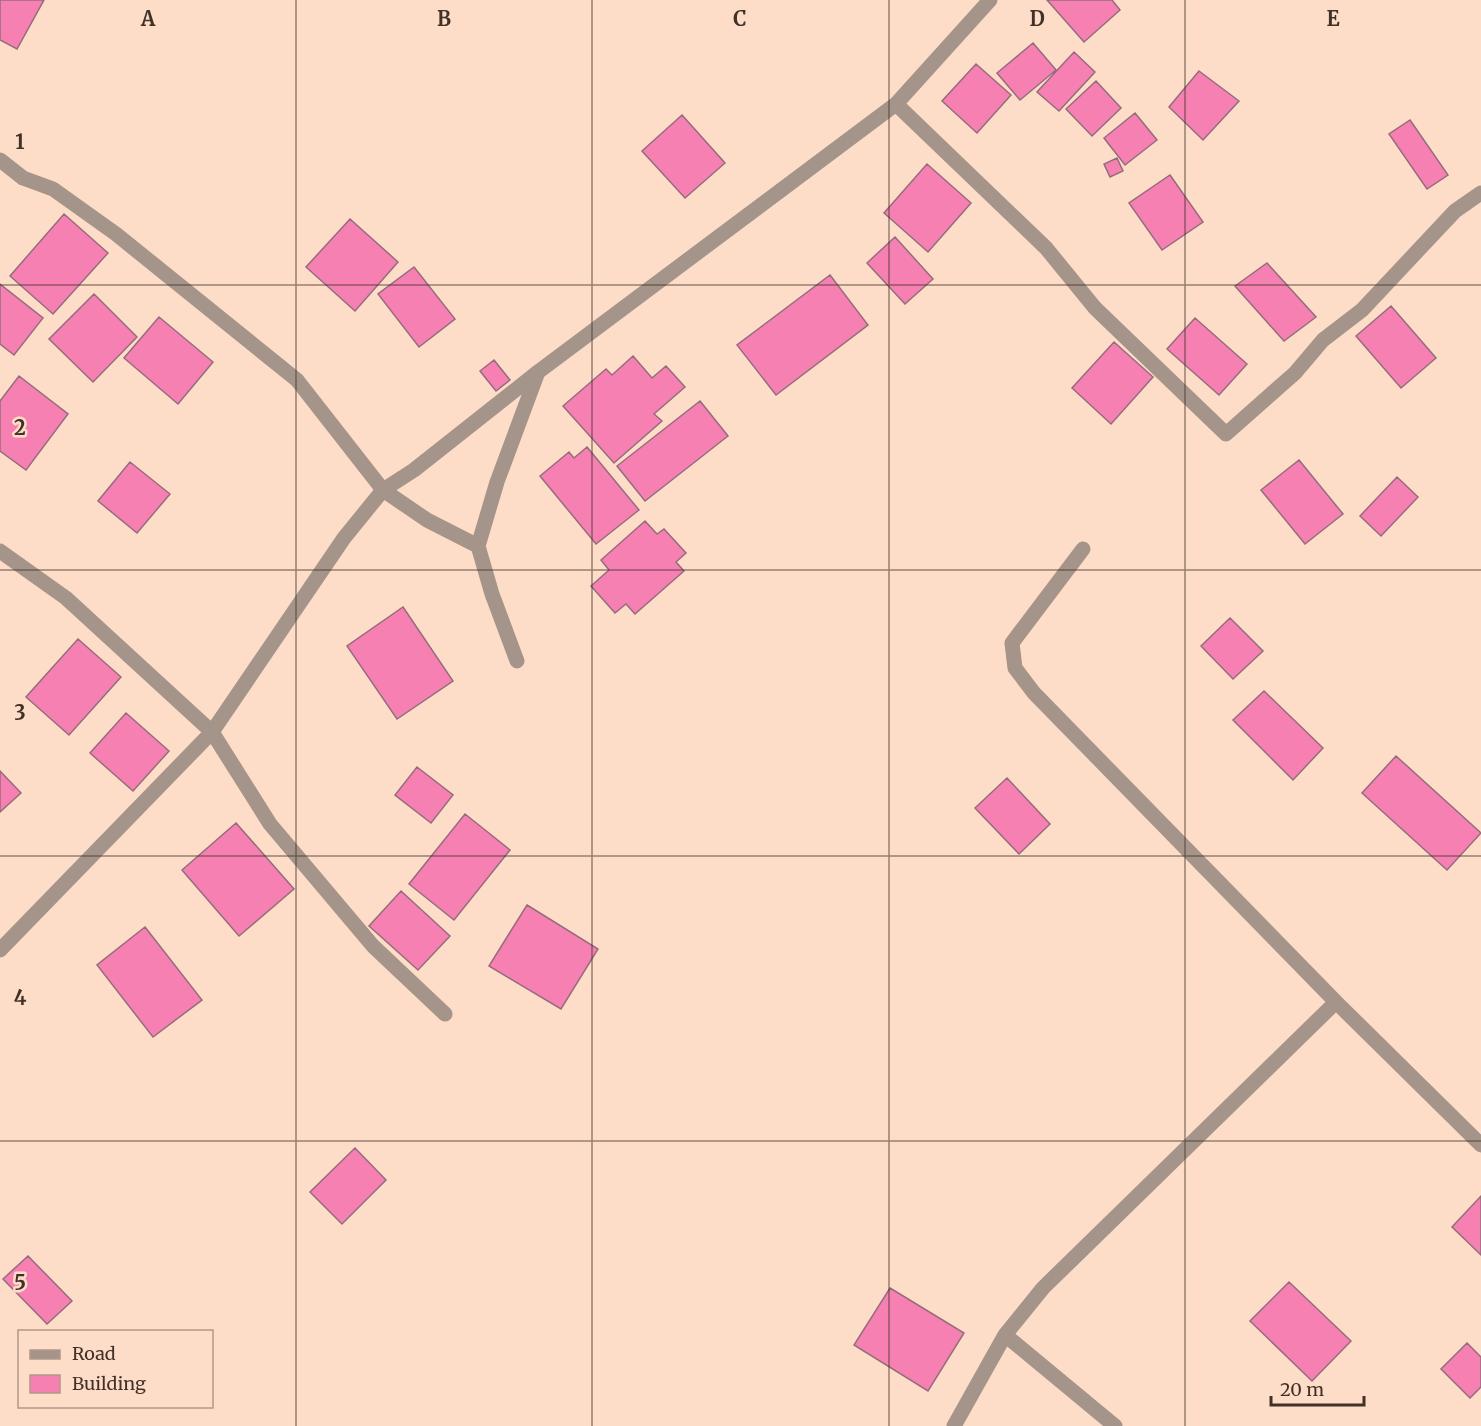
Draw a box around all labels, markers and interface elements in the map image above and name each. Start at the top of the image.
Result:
text: A [140,6,156,31]
text: B [437,6,451,31]
text: C [733,6,747,31]
text: D [1029,6,1045,31]
text: E [1326,6,1340,31]
text: 1 [15,129,25,154]
text: 2 [14,415,26,440]
text: 3 [14,700,26,725]
text: 4 [14,985,27,1010]
text: 5 [14,1270,26,1295]
legend [18,1330,213,1408]
text: Road [72,1342,116,1365]
scale bar [1271,1369,1364,1407]
text: Building [72,1372,146,1395]
text: 20 m [1280,1378,1324,1401]

